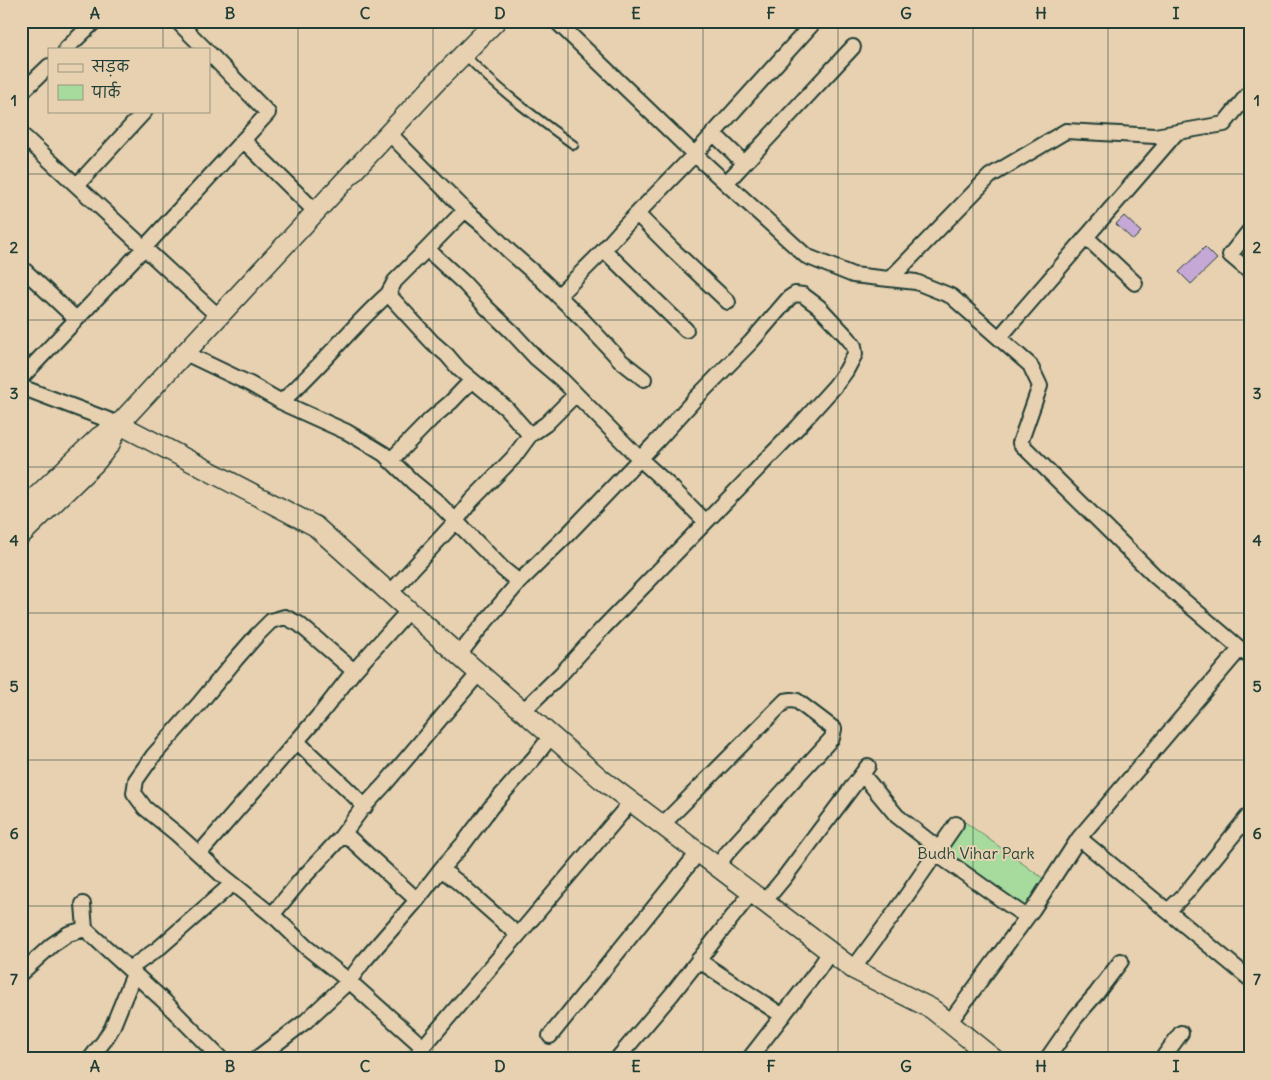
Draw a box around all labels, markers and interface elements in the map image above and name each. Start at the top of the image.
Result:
text: A [90,3,100,23]
text: B [225,3,236,23]
text: C [360,3,371,23]
text: D [494,3,506,23]
text: E [631,3,641,23]
text: F [766,3,776,23]
text: G [900,3,912,23]
text: H [1035,3,1047,23]
text: I [1173,3,1180,23]
legend [48,48,210,112]
text: सड़क [91,57,130,77]
text: पार्क [91,81,122,102]
text: 1 [11,90,17,110]
text: 1 [1254,90,1260,110]
text: 2 [10,237,19,257]
text: 2 [1253,237,1262,257]
text: 3 [9,383,19,403]
text: 3 [1252,383,1262,403]
text: 4 [9,530,19,550]
text: 4 [1252,530,1262,550]
text: 5 [9,676,19,696]
text: 5 [1252,676,1262,696]
text: 6 [9,823,19,843]
text: 6 [1252,823,1262,843]
park label: Budh Vihar Park [917,843,1035,863]
text: 7 [10,969,18,989]
text: 7 [1253,969,1261,989]
text: A [90,1056,100,1076]
text: B [225,1056,236,1076]
text: C [360,1056,371,1076]
text: D [494,1056,506,1076]
text: E [631,1056,641,1076]
text: F [766,1056,776,1076]
text: G [900,1056,912,1076]
text: H [1035,1056,1047,1076]
text: I [1173,1056,1180,1076]

